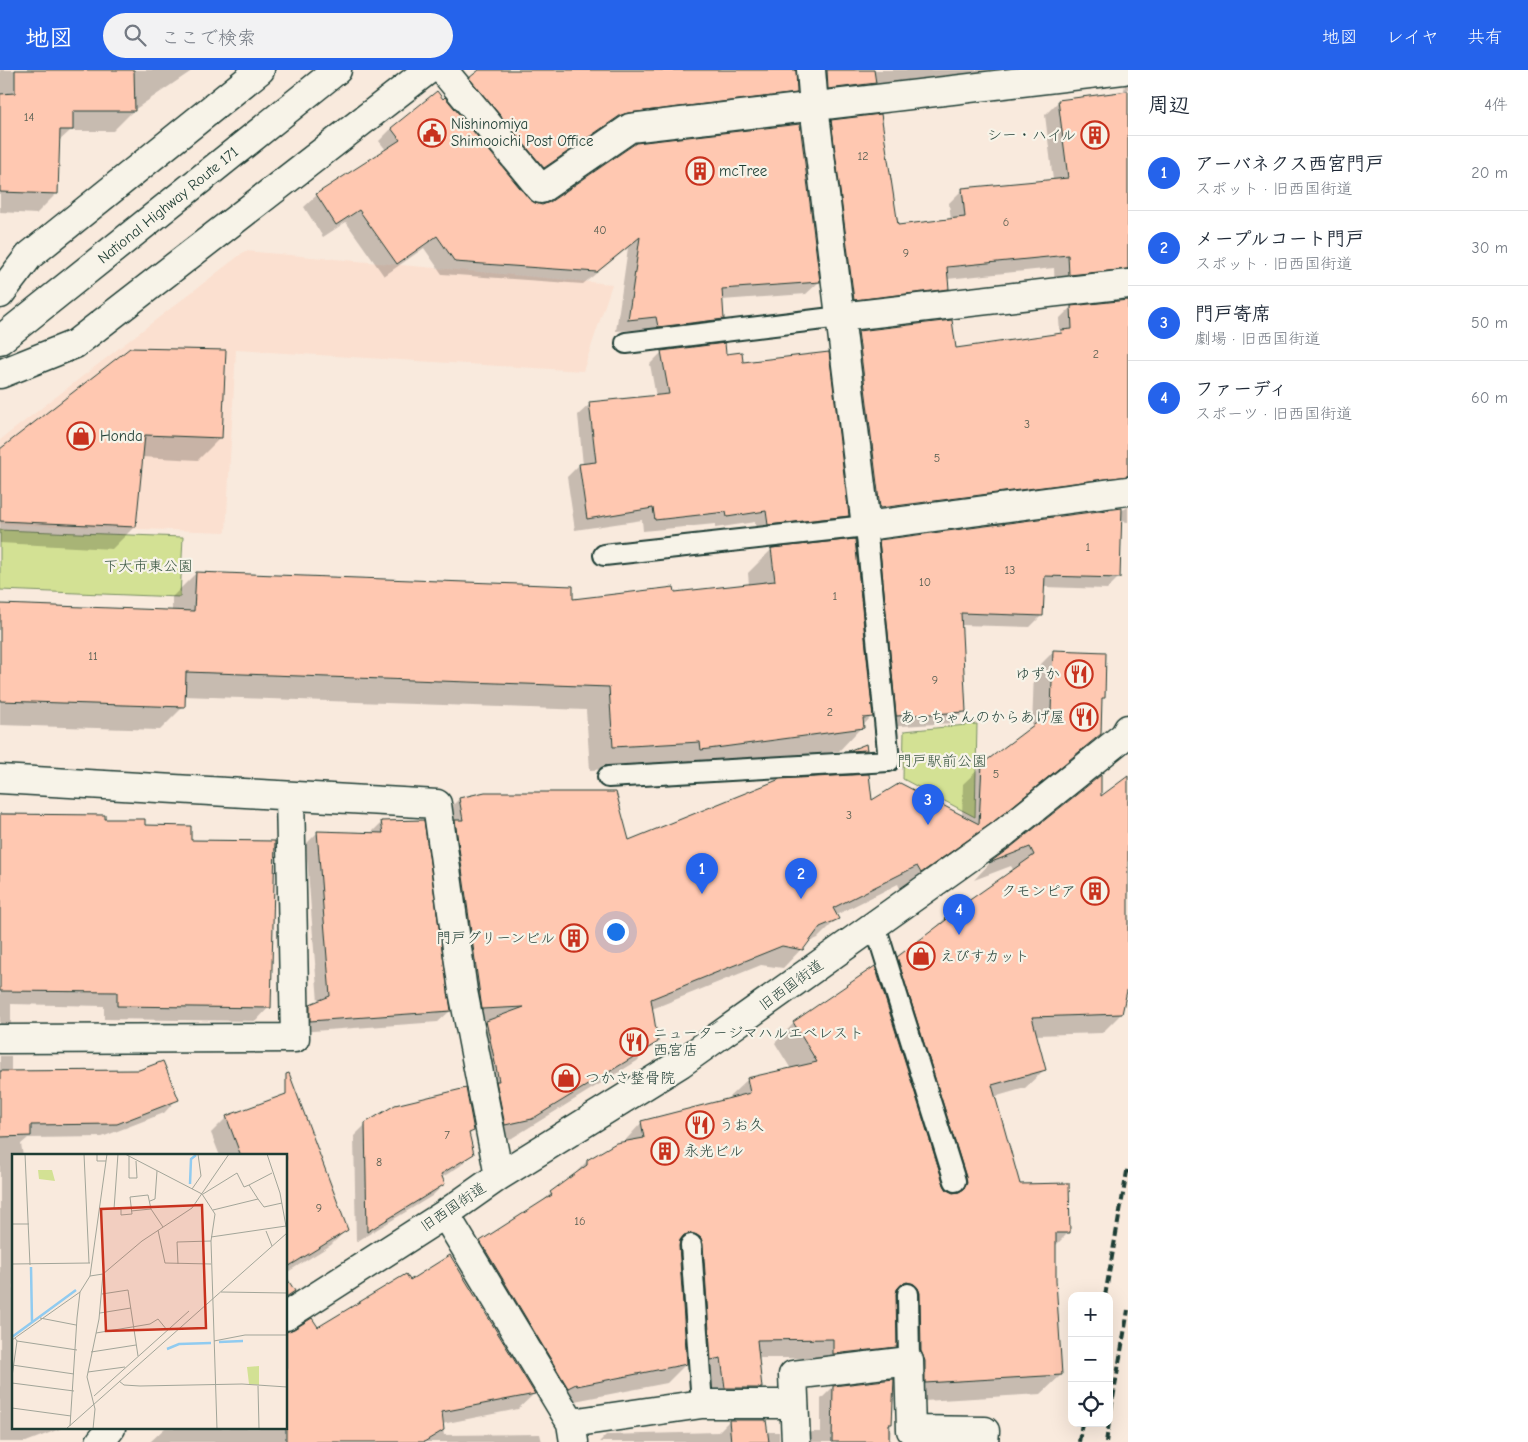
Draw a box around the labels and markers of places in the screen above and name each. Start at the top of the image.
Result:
place label: Nishinomiya Shimooichi Post Office [451,115,594,150]
public building icon: Nishinomiya Shimooichi Post Office [417,118,447,148]
building icon: シー・ハイル [1080,120,1110,150]
place label: シー・ハイル [987,126,1076,144]
building icon: mcTree [685,156,715,186]
place label: mcTree [719,162,768,180]
shop icon: Honda [66,421,96,451]
place label: Honda [100,427,143,445]
restaurant icon: ゆずか [1064,659,1094,689]
place label: ゆずか [1015,665,1060,683]
restaurant icon: あっちゃんのからあげ屋 [1069,702,1099,732]
place label: あっちゃんのからあげ屋 [900,708,1065,726]
pin: 3 [912,784,944,825]
pin: 1 [686,853,718,894]
pin: 2 [785,858,817,899]
building icon: クモンピア [1080,876,1110,906]
place label: クモンピア [1001,882,1076,900]
pin: 4 [943,894,975,935]
building icon: 門戸グリーンビル [559,923,589,953]
place label: 門戸グリーンビル [436,929,555,947]
shop icon: えびすカット [906,941,936,971]
place label: えびすカット [940,947,1030,965]
place label: ニュータージマハルエベレスト 西宮店 [653,1024,864,1059]
restaurant icon: ニュータージマハルエベレスト 西宮店 [619,1027,649,1057]
shop icon: つかさ整骨院 [551,1063,581,1093]
place label: つかさ整骨院 [585,1069,675,1087]
restaurant icon: うお久 [685,1110,715,1140]
place label: うお久 [719,1116,764,1134]
building icon: 永光ビル [650,1136,680,1166]
place label: 永光ビル [684,1142,744,1160]

